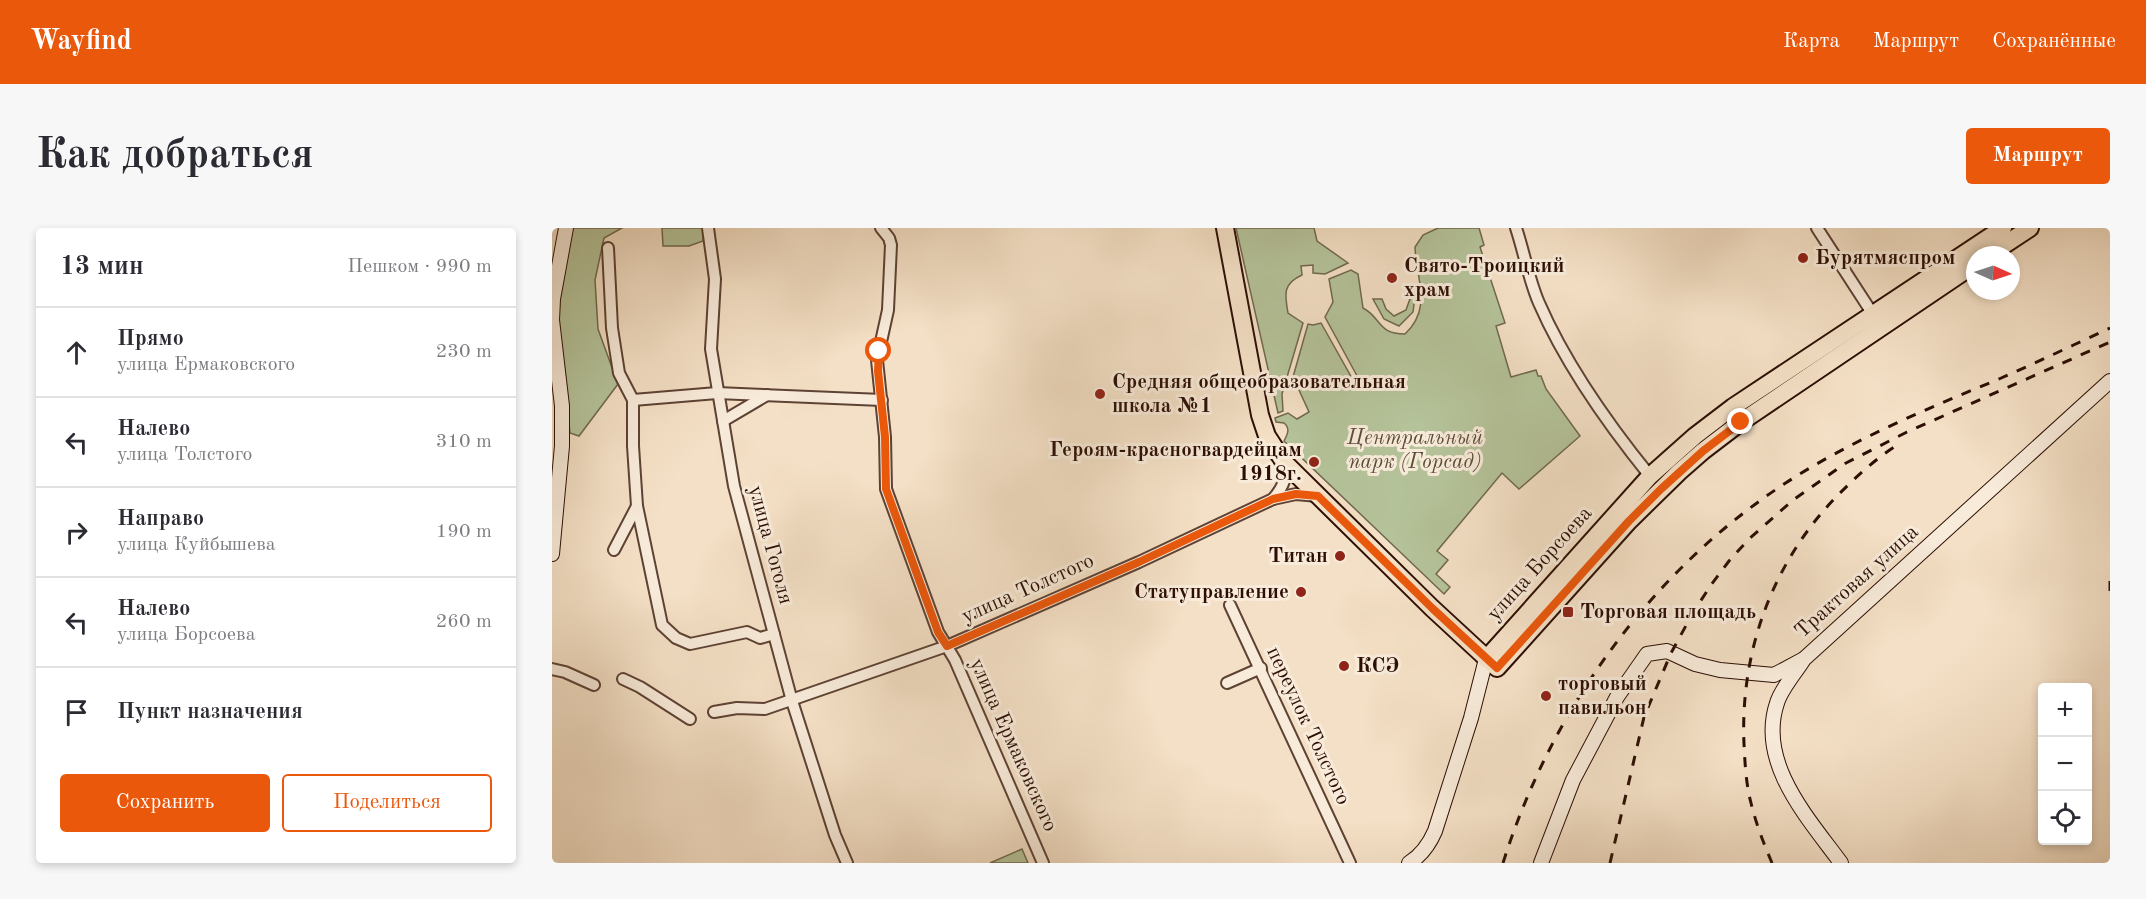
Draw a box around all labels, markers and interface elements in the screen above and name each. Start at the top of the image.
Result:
text: Wayfind [30,28,132,56]
text: Карта [1783,31,1840,52]
text: Маршрут [1873,31,1959,52]
text: Сохранённые [1992,31,2116,52]
button: Маршрут [1966,128,2110,184]
text: Как добраться [36,135,313,177]
north arrow [1966,246,2020,300]
place label: Бурятмяспром [1815,248,1956,269]
marker: Бурятмяспром [1796,251,1810,265]
text: 13 мин [60,254,144,280]
place label: Свято-Троицкий храм [1404,256,1565,301]
text: Пешком · 990 m [347,257,492,277]
marker: Свято-Троицкий храм [1385,271,1399,285]
text: Прямо [117,328,184,350]
icon: ahead [60,336,93,369]
route start [865,337,891,363]
text: 230 m [436,342,492,362]
text: улица Ермаковского [117,355,295,375]
place label: Средняя общеобразовательная школа №1 [1112,372,1406,417]
marker: Средняя общеобразовательная школа №1 [1093,387,1107,401]
route end [1727,408,1753,434]
text: Налево [117,418,190,440]
icon: left [60,426,93,459]
park label: Центральный парк (Горсад) [1346,428,1483,473]
text: 310 m [436,432,492,452]
place label: Героям-красногвардейцам 1918г. [1049,440,1302,485]
text: улица Толстого [117,445,252,465]
marker: Героям-красногвардейцам 1918г. [1307,455,1321,469]
street label: улица Гоголя [744,483,796,607]
street label: улица Борсоева [1484,503,1596,625]
text: Направо [117,508,204,530]
icon: right [60,516,93,549]
street label: Трактовая улица [1791,521,1923,643]
text: 190 m [436,522,492,542]
text: улица Куйбышева [117,535,276,555]
place label: Титан [1268,546,1328,567]
marker: Титан [1333,549,1347,563]
street label: улица Толстого [959,551,1097,627]
place label: Статуправление [1134,582,1289,603]
marker: Статуправление [1294,585,1308,599]
text: Налево [117,598,190,620]
place label: Торговая площадь [1580,602,1756,623]
marker: Торговая площадь [1561,605,1575,619]
icon: left [60,606,93,639]
text: 260 m [436,612,492,632]
text: улица Борсоева [117,625,256,645]
street label: переулок Толстого [1262,644,1354,808]
street label: улица Ермаковского [965,655,1061,835]
place label: КСЭ [1356,656,1399,677]
marker: КСЭ [1337,659,1351,673]
place label: торговый павильон [1558,674,1647,719]
map controls [2038,683,2092,845]
button: + [2038,683,2092,737]
marker: торговый павильон [1539,689,1553,703]
icon: arrive [60,696,93,729]
text: Пункт назначения [117,701,303,723]
button: − [2038,737,2092,791]
button: Сохранить [60,774,270,832]
button: Поделиться [282,774,492,832]
button: locate [2038,791,2092,845]

